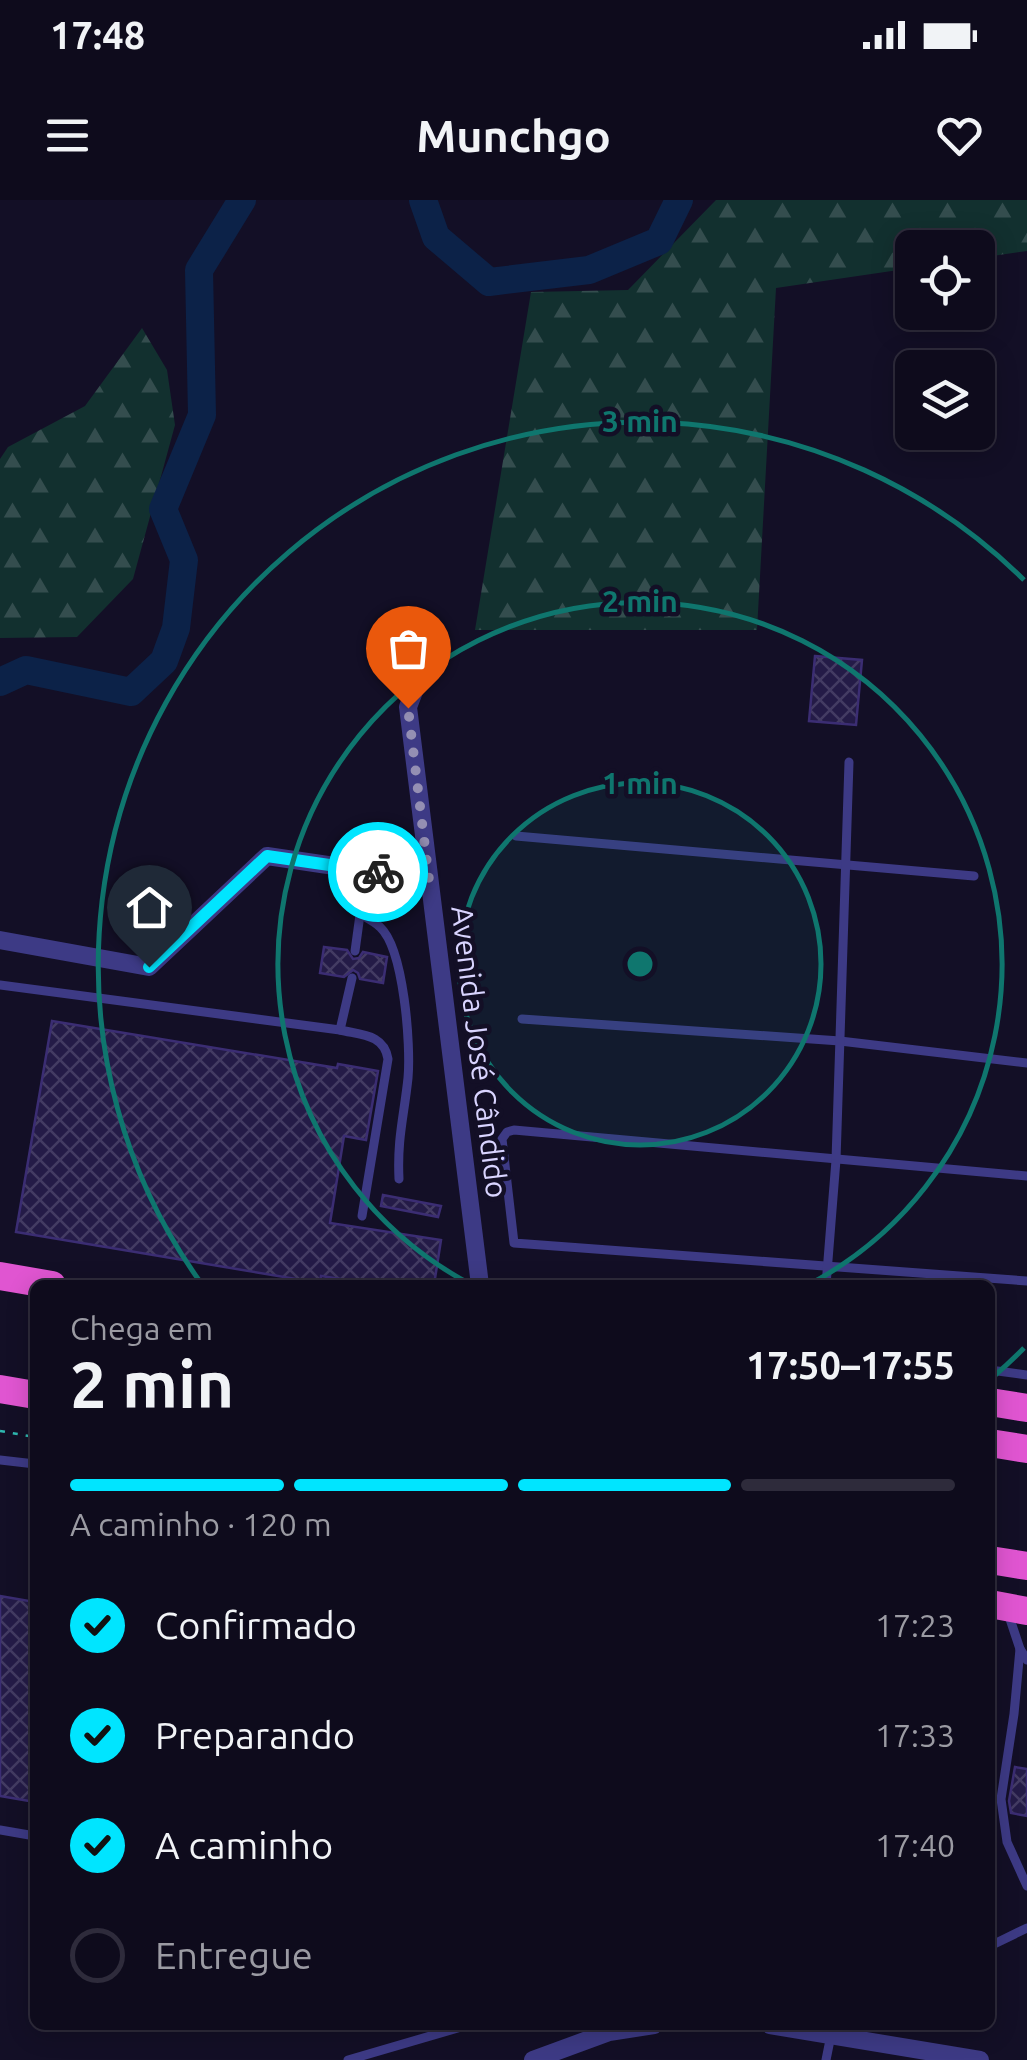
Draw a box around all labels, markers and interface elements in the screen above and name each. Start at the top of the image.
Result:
text: 17:48 [50,14,145,56]
icon: menu [40,108,95,163]
icon: heart [932,108,987,163]
text: Munchgo [416,110,611,161]
map controls [895,230,995,450]
button: locate [895,230,995,330]
button: layers [895,350,995,450]
text: 3 min [602,404,678,438]
text: 2 min [602,584,678,618]
pin [366,606,451,709]
icon: bag [381,621,436,676]
text: 1 min [602,766,678,800]
courier [328,822,428,922]
icon: bike [351,845,406,900]
pin [107,865,192,968]
icon: home [122,880,177,935]
street label: Avenida José Cândido [445,904,515,1200]
centre of rings [622,946,658,982]
text: Chega em [70,1310,213,1346]
text: 17:50–17:55 [746,1344,955,1386]
text: 2 min [70,1347,234,1420]
text: A caminho · 120 m [70,1506,332,1542]
icon: check [70,1598,125,1653]
text: Confirmado [155,1604,357,1646]
text: 17:23 [875,1607,955,1643]
icon: check [70,1708,125,1763]
text: Preparando [155,1714,355,1756]
text: 17:33 [875,1717,955,1753]
icon: check [70,1818,125,1873]
text: A caminho [155,1824,333,1866]
text: 17:40 [875,1827,955,1863]
text: Entregue [155,1934,313,1976]

